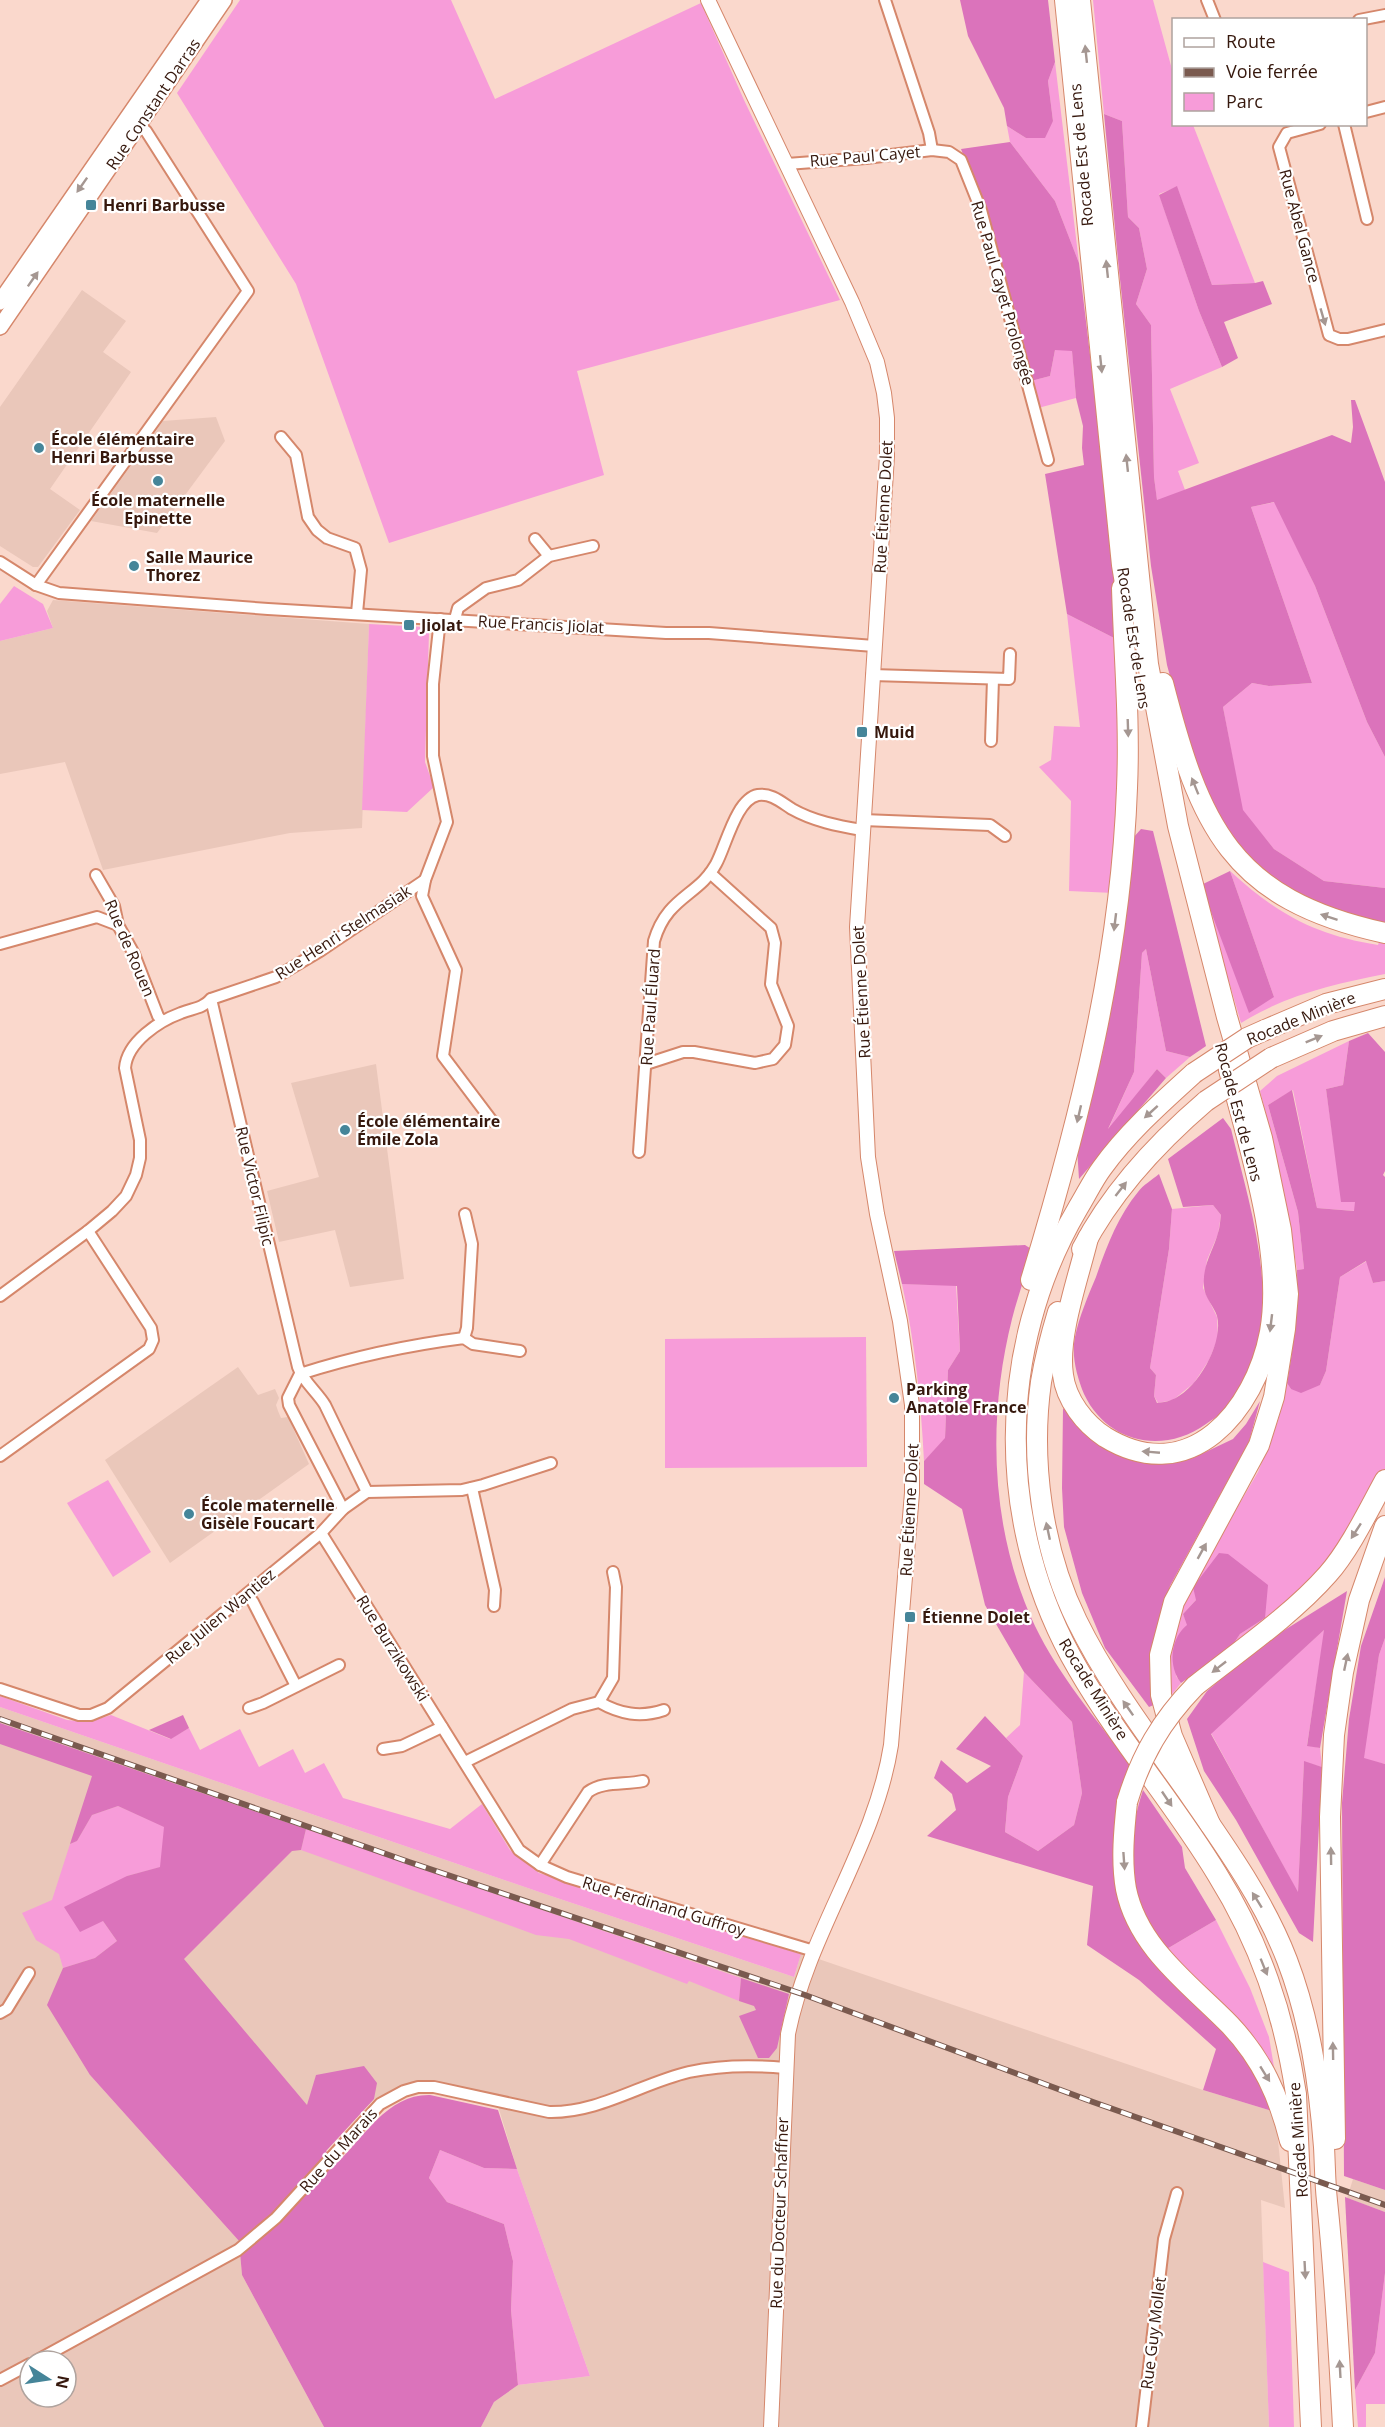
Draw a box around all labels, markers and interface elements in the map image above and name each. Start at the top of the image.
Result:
legend [1172,18,1367,126]
text: Route [1226,29,1276,53]
street label: Rue Constant Darras [101,34,205,174]
one-way arrow [1081,45,1091,64]
text: Voie ferrée [1226,59,1318,83]
street label: Rocade Est de Lens [1064,83,1098,227]
text: Parc [1226,89,1263,113]
street label: Rue Paul Cayet [809,140,922,172]
street label: Rue Abel Gance [1274,167,1326,285]
one-way arrow [77,177,88,193]
place label: Henri Barbusse [103,194,225,216]
marker: Henri Barbusse [84,198,98,212]
street label: Rue Paul Cayet Prolongée [966,198,1040,388]
one-way arrow [1102,260,1112,279]
one-way arrow [27,271,38,287]
one-way arrow [1319,308,1329,326]
one-way arrow [1096,355,1106,374]
place label: École élémentaire Henri Barbusse [51,428,194,468]
street label: Rue Étienne Dolet [869,440,897,574]
marker: École élémentaire Henri Barbusse [32,441,46,455]
one-way arrow [1122,454,1132,473]
marker: École maternelle Epinette [151,474,165,488]
place label: École maternelle Epinette [91,489,225,529]
place label: Salle Maurice Thorez [146,546,253,586]
marker: Salle Maurice Thorez [127,559,141,573]
street label: Rocade Est de Lens [1112,566,1156,710]
street label: Rue Francis Jiolat [477,610,605,638]
place label: Jiolat [419,614,463,636]
marker: Jiolat [402,618,416,632]
one-way arrow [1123,718,1133,737]
place label: Muid [874,721,915,743]
marker: Muid [855,725,869,739]
one-way arrow [1190,777,1199,795]
street label: Rue Henri Stelmasiak [271,879,416,984]
street label: Rue de Rouen [100,896,160,1000]
one-way arrow [1320,912,1338,921]
one-way arrow [1110,913,1120,932]
street label: Rue Étienne Dolet [847,925,875,1059]
street label: Rue Paul Éluard [635,948,665,1066]
street label: Rocade Minière [1243,986,1359,1050]
one-way arrow [1305,1034,1323,1043]
street label: Rocade Est de Lens [1210,1040,1268,1184]
one-way arrow [1073,1105,1083,1123]
one-way arrow [1143,1105,1158,1119]
place label: École élémentaire Émile Zola [357,1110,500,1150]
marker: École élémentaire Émile Zola [338,1123,352,1137]
street label: Rue Victor Filipic [231,1124,280,1248]
one-way arrow [1114,1182,1126,1197]
one-way arrow [1266,1314,1276,1333]
place label: Parking Anatole France [906,1378,1026,1418]
marker: Parking Anatole France [887,1391,901,1405]
street label: Rue Étienne Dolet [895,1443,923,1577]
one-way arrow [1142,1447,1161,1457]
place label: École maternelle Gisèle Foucart [201,1494,335,1534]
marker: École maternelle Gisèle Foucart [182,1507,196,1521]
one-way arrow [1043,1521,1052,1540]
one-way arrow [1351,1523,1362,1539]
one-way arrow [1197,1543,1208,1559]
street label: Rue Julien Wantiez [160,1563,280,1669]
street label: Rue Burzikowski [351,1591,435,1705]
place label: Étienne Dolet [922,1606,1030,1628]
marker: Étienne Dolet [903,1610,917,1624]
street label: Rocade Minière [1054,1634,1134,1744]
one-way arrow [1341,1653,1351,1672]
one-way arrow [1211,1661,1227,1674]
one-way arrow [1122,1700,1134,1716]
one-way arrow [1161,1791,1172,1808]
one-way arrow [1326,1847,1335,1866]
one-way arrow [1119,1851,1129,1870]
street label: Rue Ferdinand Guffroy [580,1871,749,1942]
one-way arrow [1252,1891,1263,1908]
one-way arrow [1259,1959,1269,1977]
one-way arrow [1328,2042,1338,2061]
one-way arrow [1260,2066,1270,2083]
street label: Rocade Minière [1283,2081,1313,2199]
street label: Rue du Marais [294,2103,382,2197]
street label: Rue du Docteur Schaffner [765,2116,793,2309]
one-way arrow [1301,2260,1310,2279]
street label: Rue Guy Mollet [1135,2275,1171,2391]
north arrow [18,2349,78,2409]
one-way arrow [1335,2359,1344,2378]
text: N [51,2373,75,2391]

